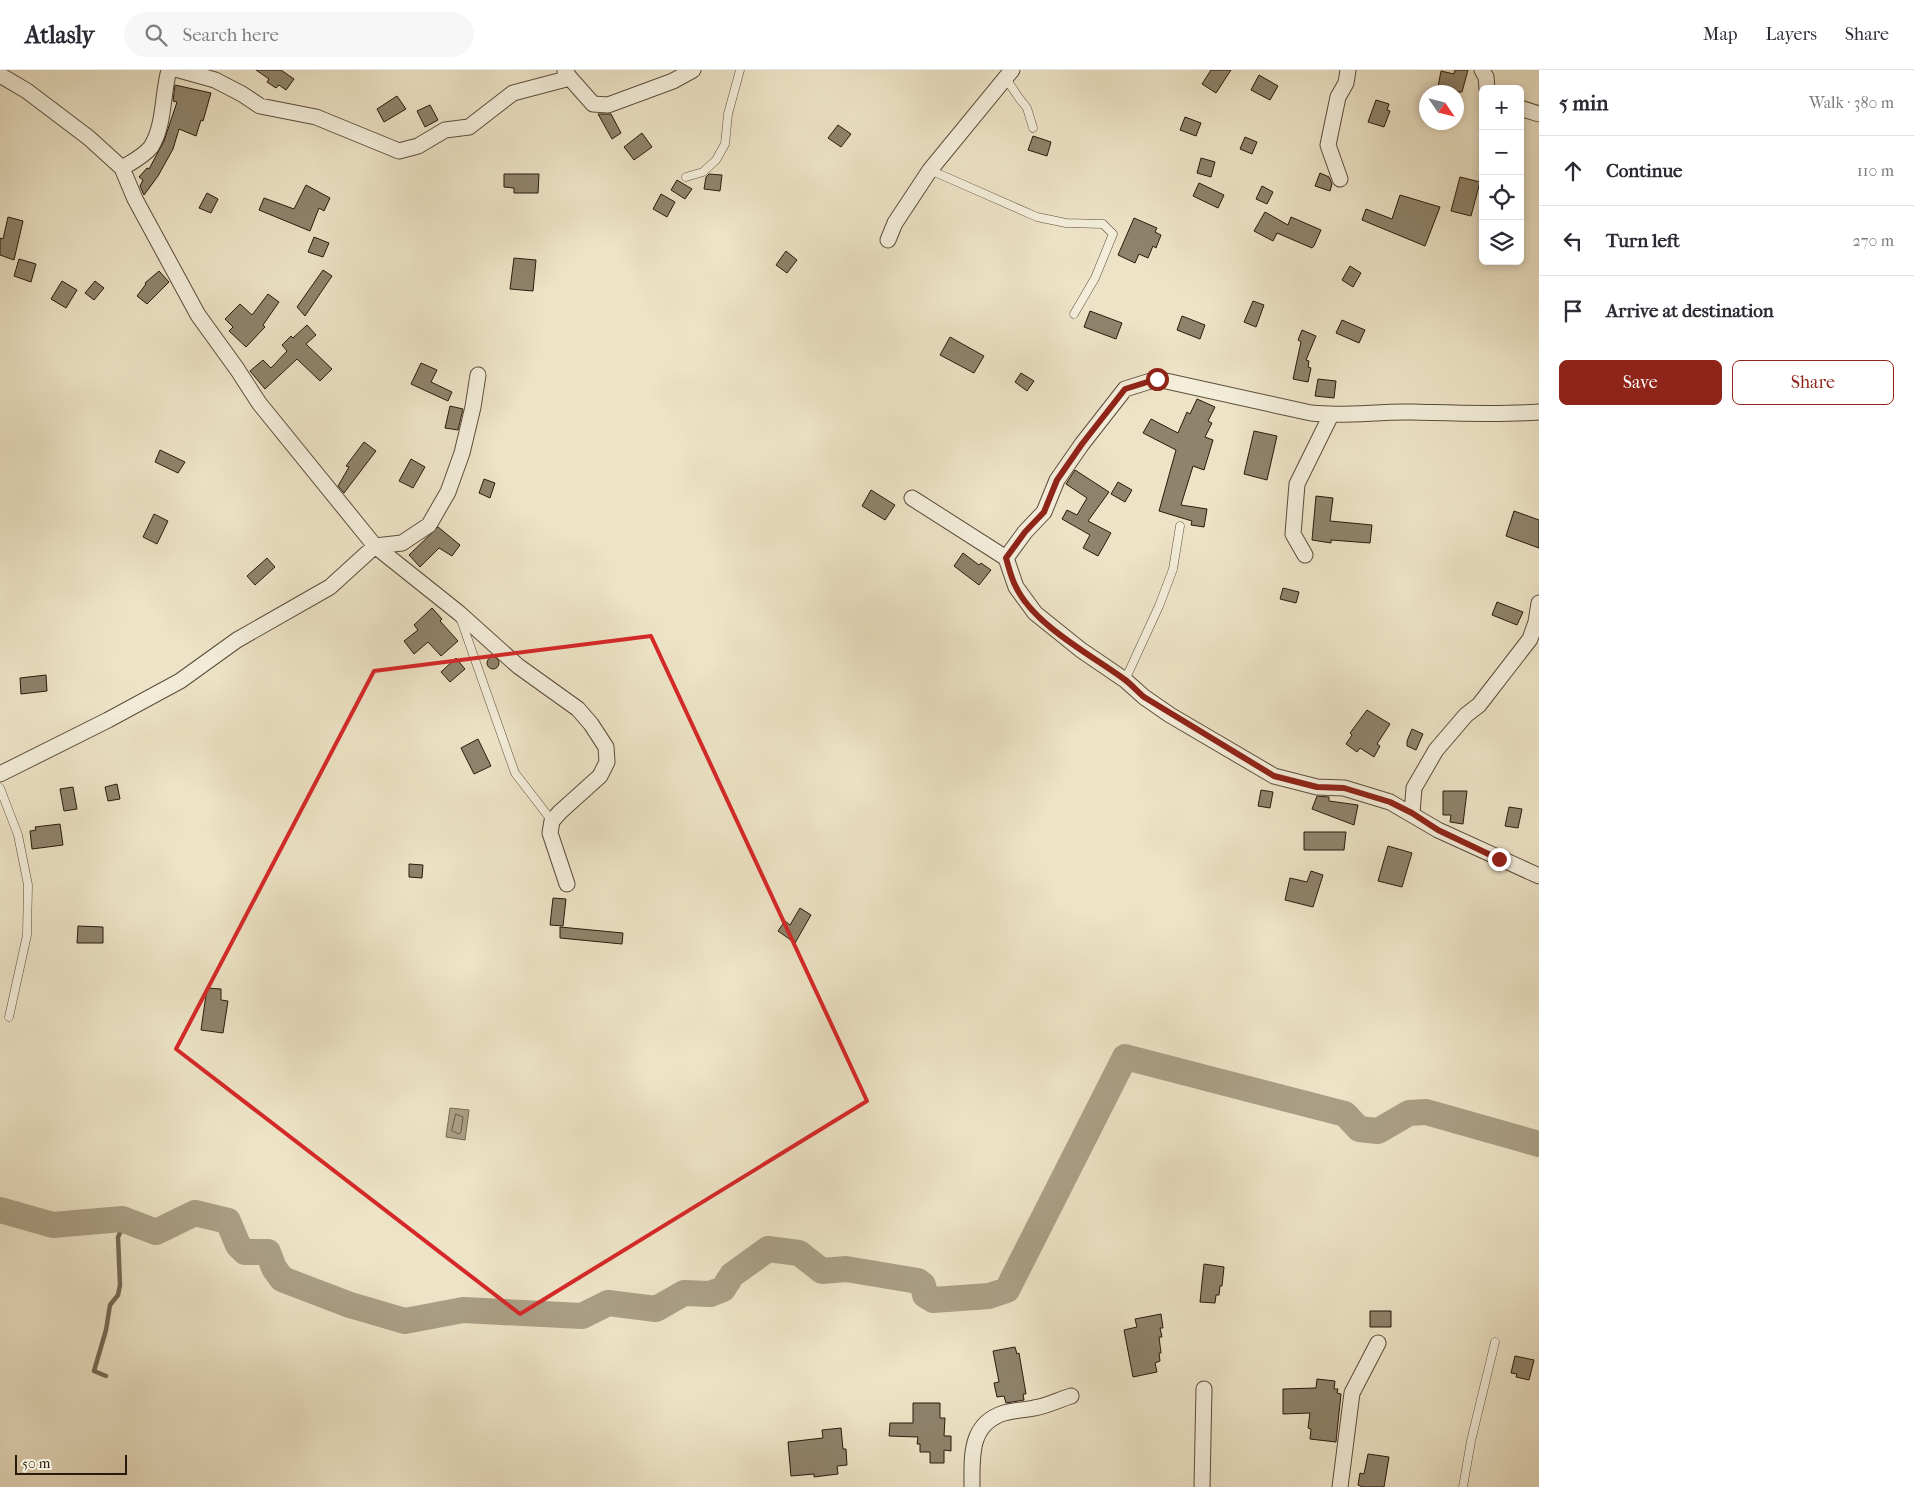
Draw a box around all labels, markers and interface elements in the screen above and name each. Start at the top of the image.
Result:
search box [124,12,474,57]
text: Atlasly [25,21,94,49]
icon: search [142,21,170,49]
text: Search here [182,24,279,46]
text: Map [1703,24,1737,45]
text: Layers [1765,24,1817,45]
text: Share [1845,24,1889,45]
north arrow [1419,85,1464,130]
map controls [1479,85,1524,265]
button: + [1479,85,1524,130]
text: 5 min [1559,91,1608,115]
text: Walk · 380 m [1809,93,1894,112]
button: − [1479,130,1524,175]
icon: ahead [1559,157,1587,185]
text: Continue [1606,160,1682,182]
text: 110 m [1857,161,1894,180]
button: locate [1479,175,1524,220]
button: layers [1479,220,1524,265]
icon: left [1559,227,1587,255]
text: Turn left [1606,230,1680,252]
text: 270 m [1853,231,1894,250]
icon: arrive [1559,297,1587,325]
text: Arrive at destination [1606,300,1774,322]
button: Save [1559,360,1722,405]
button: Share [1732,360,1894,405]
route start [1146,368,1169,391]
route end [1488,848,1511,871]
scale bar [15,1452,128,1475]
text: 50 m [22,1455,50,1472]

